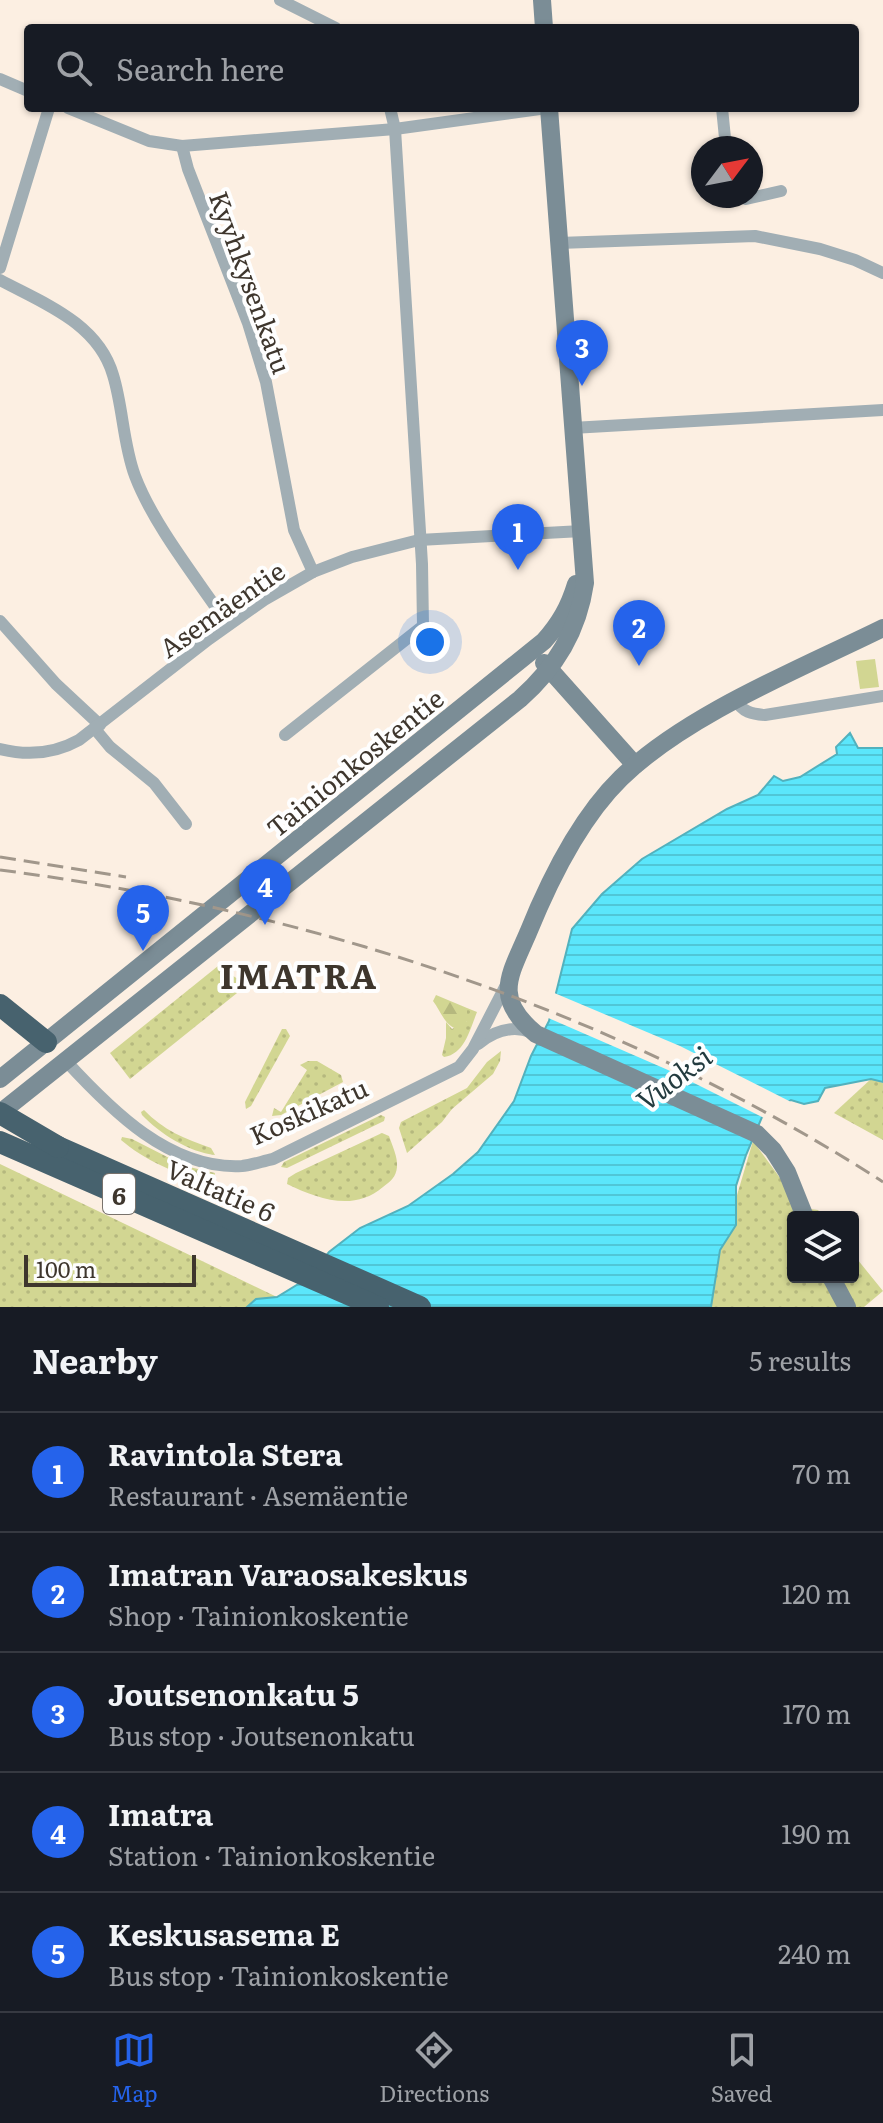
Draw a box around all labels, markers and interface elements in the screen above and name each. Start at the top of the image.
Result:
search box [24,24,859,112]
icon: search [52,46,96,90]
text: Search here [116,46,284,90]
north arrow [691,136,763,208]
street label: Kyyhkysenkatu [201,185,303,379]
pin: 3 [556,320,608,386]
pin: 1 [492,504,544,570]
street label: Asemäentie [150,550,292,666]
pin: 2 [613,600,665,666]
your location [410,622,450,662]
street label: Tainionkoskentie [257,678,451,846]
pin: 4 [239,859,291,925]
pin: 5 [117,885,169,951]
district label: IMATRA [220,949,378,999]
water label: Vuoksi [626,1034,720,1119]
street label: Koskikatu [243,1067,373,1153]
street label: Valtatie 6 [160,1148,282,1230]
road number: 6 [103,1174,135,1214]
map controls [787,1211,859,1283]
button: layers [787,1211,859,1283]
scale bar [24,1251,196,1287]
text: 100 m [36,1252,96,1285]
text: Nearby [32,1334,158,1384]
text: 5 results [749,1340,851,1379]
text: Ravintola Stera [108,1431,343,1475]
text: 1 [53,1453,63,1492]
text: 70 m [792,1453,851,1492]
text: Restaurant · Asemäentie [108,1475,408,1514]
text: Imatran Varaosakeskus [108,1551,468,1595]
text: 2 [51,1573,65,1612]
text: 120 m [782,1573,851,1612]
text: Shop · Tainionkoskentie [108,1595,409,1634]
text: Joutsenonkatu 5 [108,1671,359,1715]
text: 3 [51,1693,65,1732]
text: 170 m [783,1693,851,1732]
text: Bus stop · Joutsenonkatu [108,1715,415,1754]
text: Imatra [108,1791,213,1835]
text: 4 [50,1813,66,1852]
text: 190 m [781,1813,851,1852]
text: Station · Tainionkoskentie [108,1835,435,1874]
text: Keskusasema E [108,1911,340,1955]
text: 5 [51,1933,65,1972]
text: 240 m [778,1933,851,1972]
text: Bus stop · Tainionkoskentie [108,1955,449,1994]
tab: Map [111,2028,158,2109]
tab: Directions [379,2028,489,2109]
tab: Saved [711,2028,772,2109]

